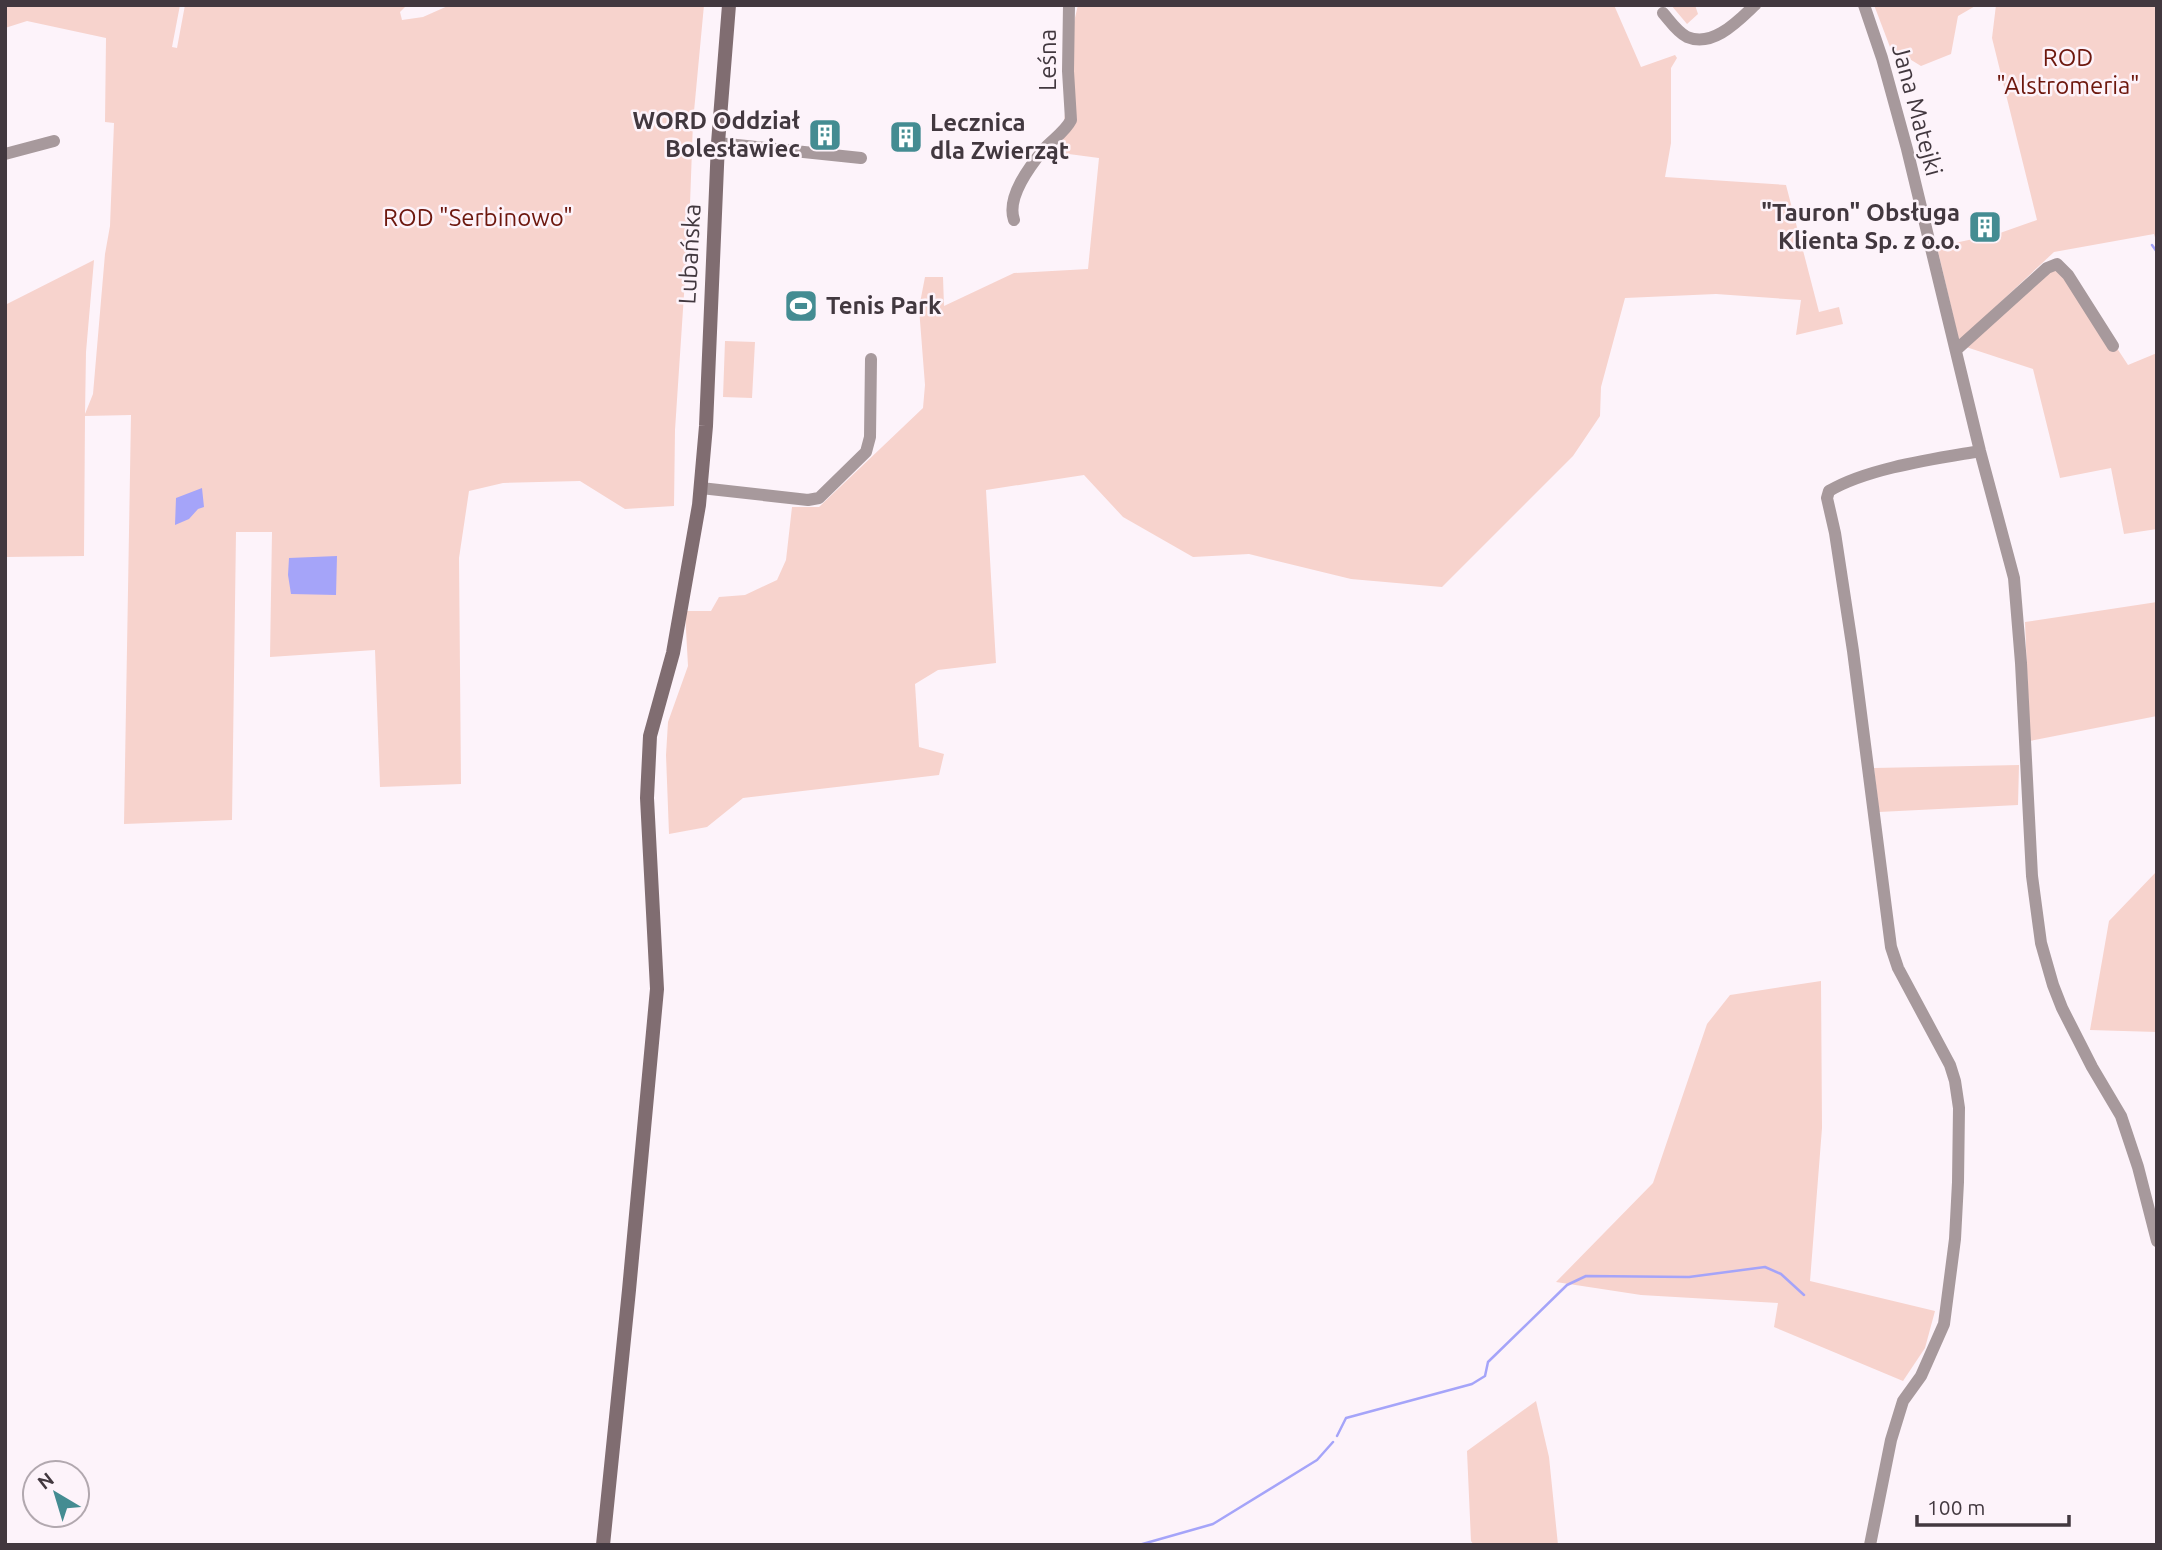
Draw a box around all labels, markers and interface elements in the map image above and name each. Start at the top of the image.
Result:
street label: Leśna [1034,29,1061,91]
street label: Jana Matejki [1887,41,1948,179]
park label: ROD "Alstromeria" [1996,44,2140,99]
place label: WORD Oddział Bolesławiec [632,107,801,162]
place label: Lecznica dla Zwierząt [930,109,1069,164]
building icon: WORD Oddział Bolesławiec [806,116,844,154]
building icon: Lecznica dla Zwierząt [887,118,925,156]
place label: "Tauron" Obsługa Klienta Sp. z o.o. [1761,199,1960,254]
street label: Lubańska [673,203,706,305]
park label: ROD "Serbinowo" [383,204,573,231]
building icon: "Tauron" Obsługa Klienta Sp. z o.o. [1966,208,2004,246]
sports icon: Tenis Park [782,287,820,325]
place label: Tenis Park [826,292,942,319]
north arrow [21,1459,91,1529]
text: N [33,1468,58,1494]
scale bar [1917,1484,2069,1528]
text: 100 m [1927,1495,1985,1519]

